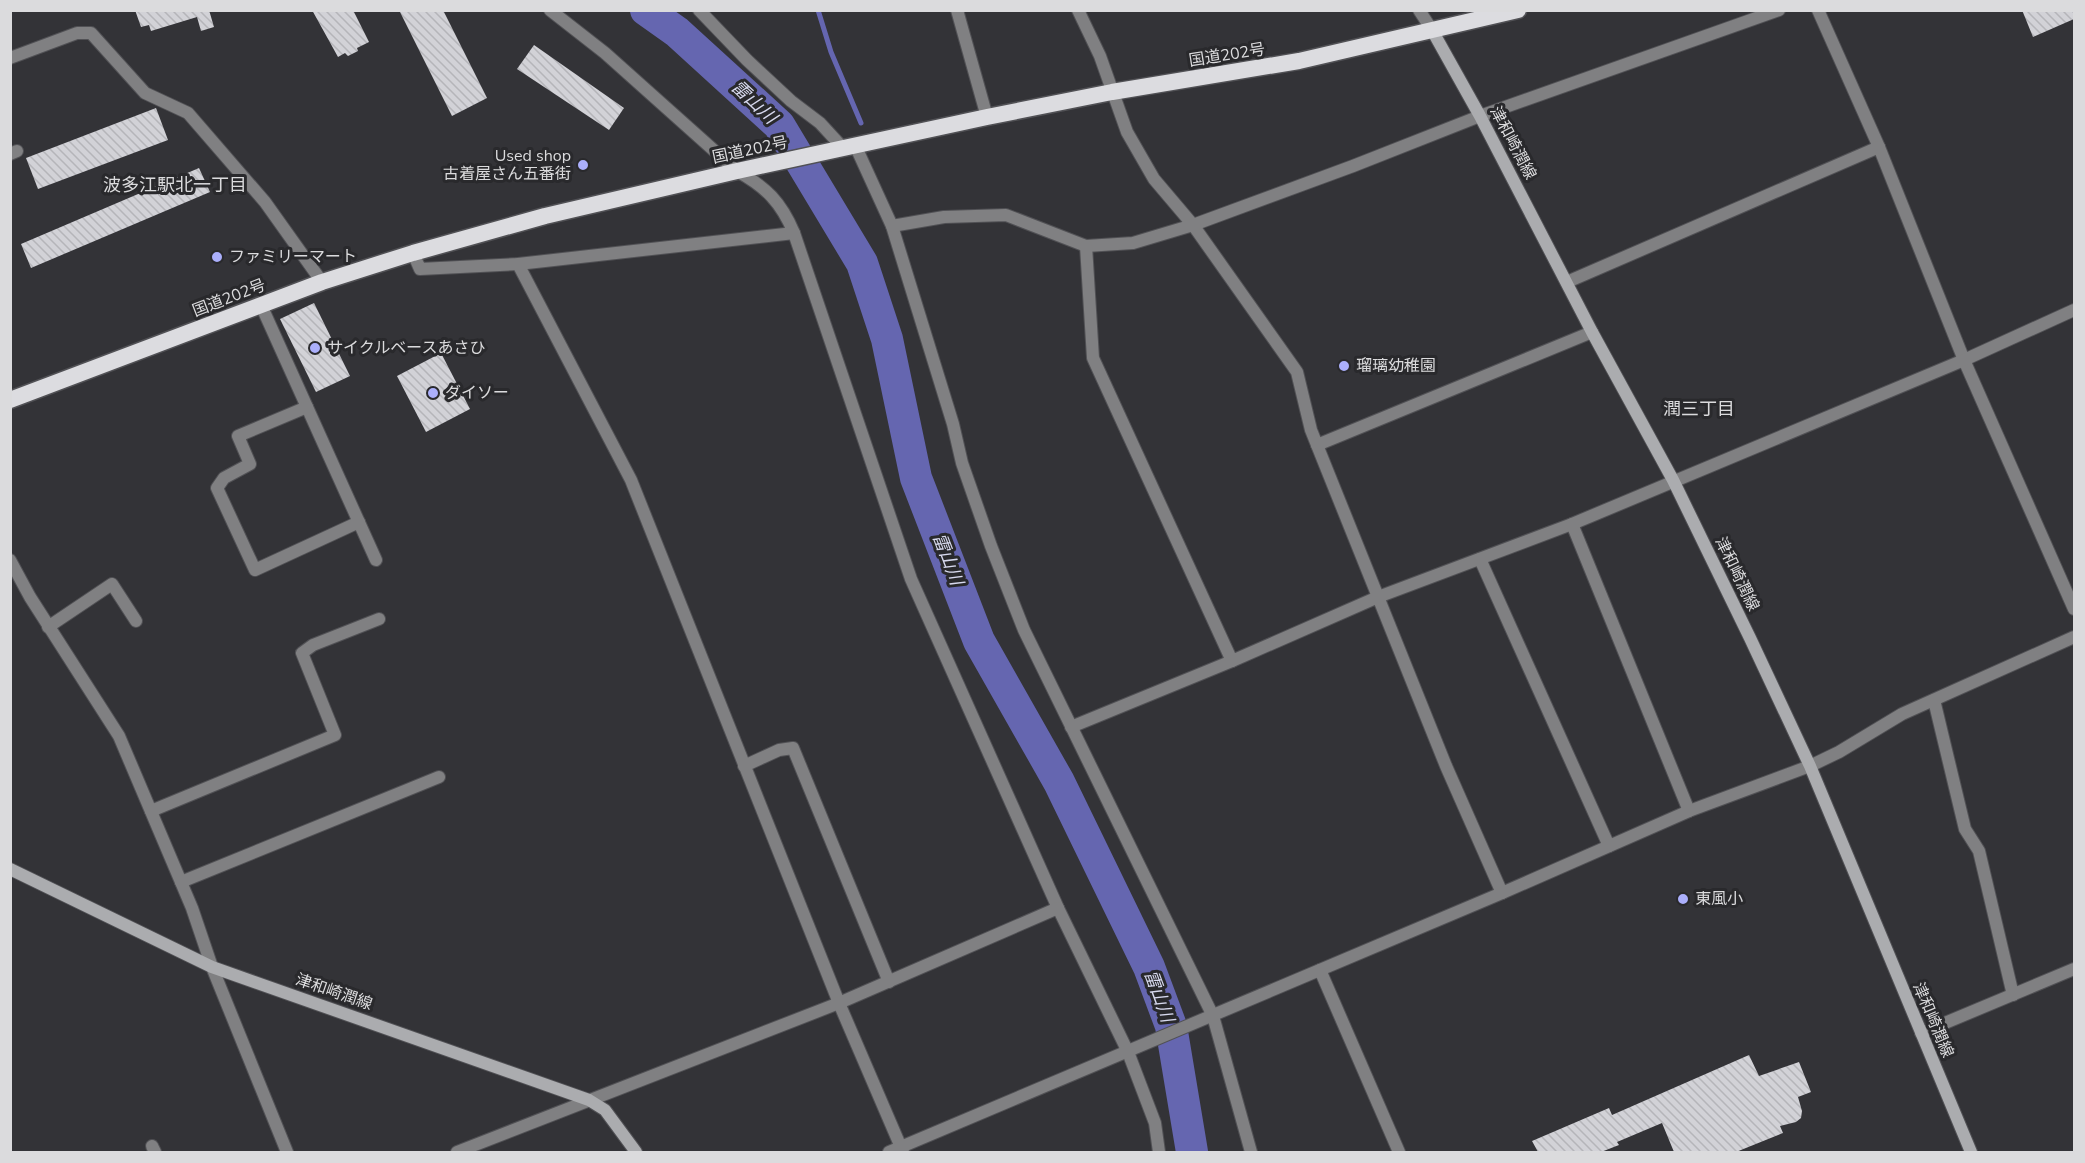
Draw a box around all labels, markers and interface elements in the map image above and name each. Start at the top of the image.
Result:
street label: 国道202号 [1187,38,1267,72]
water label: 雷山川 [726,75,783,131]
street label: 津和崎潤線 [1485,103,1541,183]
street label: 国道202号 [710,131,790,169]
place label: Used shop 古着屋さん五番街 [443,145,571,185]
marker: Used shop 古着屋さん五番街 [576,158,590,172]
district label: 波多江駅北一丁目 [103,173,247,197]
place label: ファミリーマート [229,246,357,268]
marker: ファミリーマート [210,250,224,264]
street label: 国道202号 [189,274,269,322]
place label: サイクルベースあさひ [327,337,485,359]
marker: サイクルベースあさひ [308,341,322,355]
place label: 瑠璃幼稚園 [1356,355,1436,377]
marker: 瑠璃幼稚園 [1337,359,1351,373]
place label: ダイソー [445,382,509,404]
marker: ダイソー [426,386,440,400]
district label: 潤三丁目 [1663,397,1735,421]
water label: 雷山川 [927,529,970,590]
street label: 津和崎潤線 [1710,533,1764,615]
place label: 東風小 [1695,888,1743,910]
marker: 東風小 [1676,892,1690,906]
water label: 雷山川 [1138,967,1180,1027]
street label: 津和崎潤線 [293,969,375,1015]
street label: 津和崎潤線 [1907,979,1959,1061]

